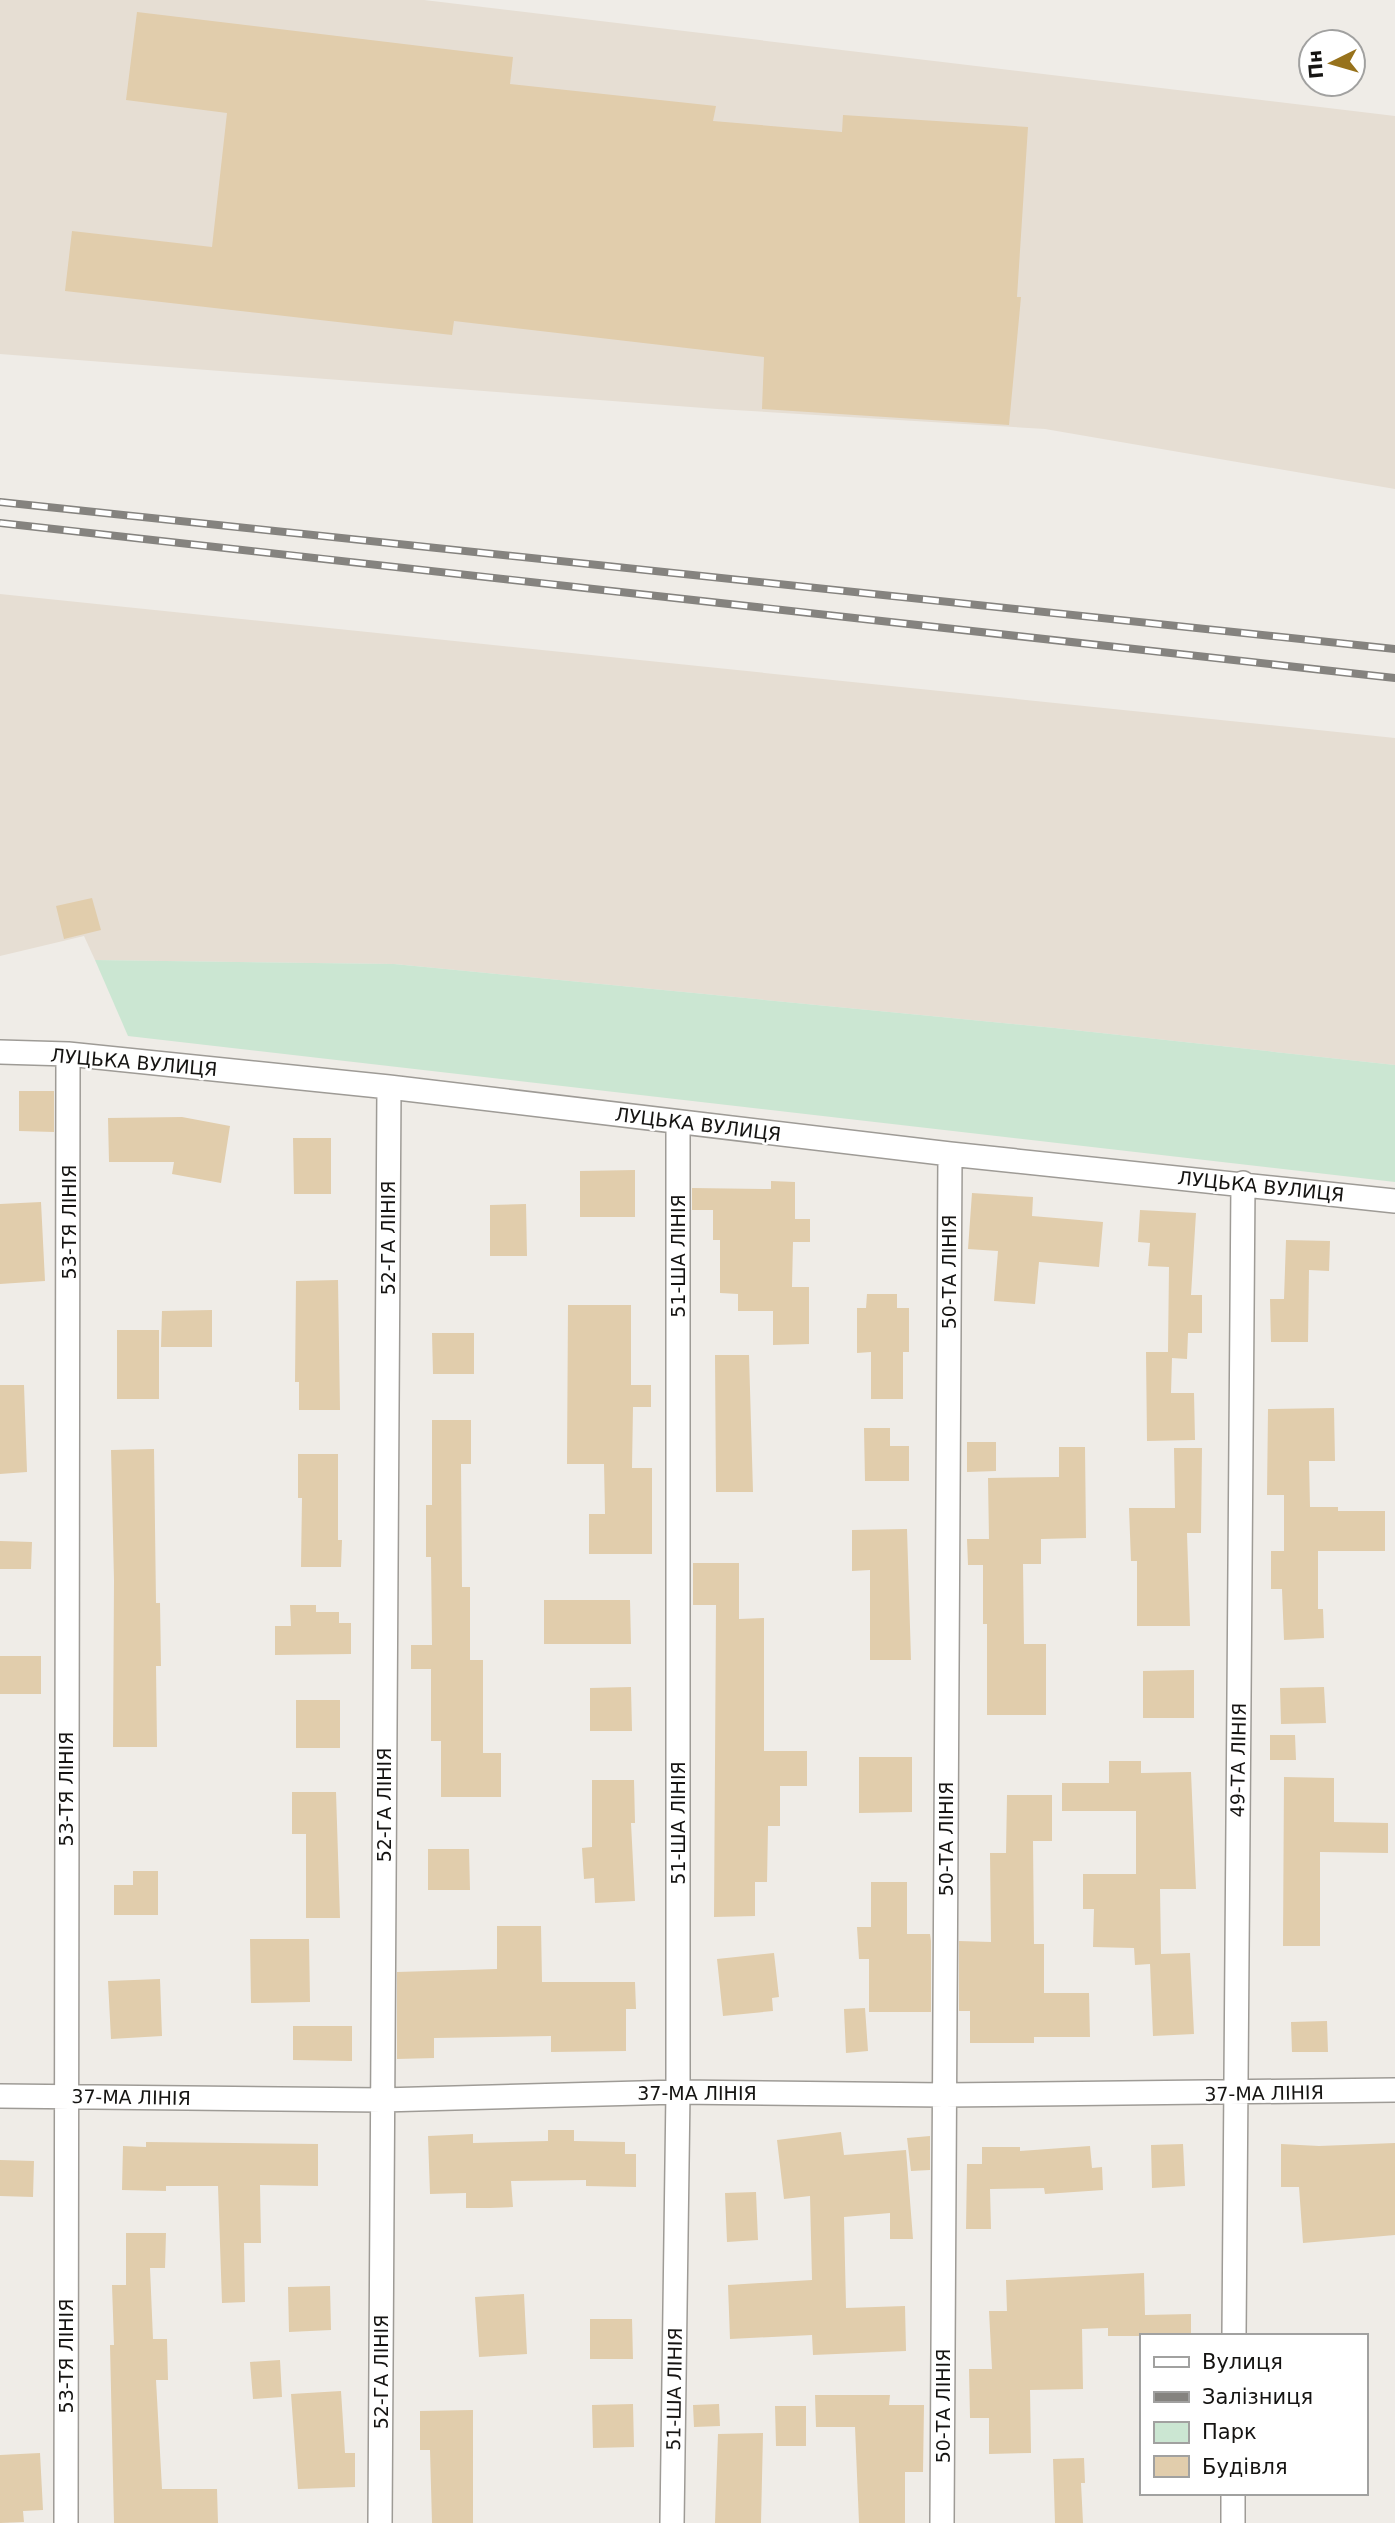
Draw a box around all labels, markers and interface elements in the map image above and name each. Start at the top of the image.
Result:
north arrow [1297,28,1367,98]
text: Пн [1303,49,1327,80]
street label: ЛУЦЬКА ВУЛИЦЯ [50,1044,218,1080]
street label: ЛУЦЬКА ВУЛИЦЯ [614,1103,782,1145]
street label: 53-ТЯ ЛІНІЯ [58,1165,80,1279]
street label: ЛУЦЬКА ВУЛИЦЯ [1177,1166,1345,1206]
street label: 52-ГА ЛІНІЯ [377,1181,399,1295]
street label: 51-ША ЛІНІЯ [667,1194,689,1318]
street label: 50-ТА ЛІНІЯ [938,1215,960,1329]
street label: 49-ТА ЛІНІЯ [1226,1702,1250,1818]
street label: 53-ТЯ ЛІНІЯ [55,1732,77,1846]
street label: 52-ГА ЛІНІЯ [373,1748,395,1862]
street label: 51-ША ЛІНІЯ [667,1761,689,1885]
street label: 50-ТА ЛІНІЯ [935,1782,957,1896]
street label: 37-МА ЛІНІЯ [1204,2081,1324,2105]
street label: 37-МА ЛІНІЯ [637,2082,757,2104]
street label: 37-МА ЛІНІЯ [71,2085,191,2109]
street label: 53-ТЯ ЛІНІЯ [55,2299,77,2413]
street label: 52-ГА ЛІНІЯ [370,2315,392,2429]
street label: 51-ША ЛІНІЯ [662,2327,686,2451]
legend [1140,2334,1367,2495]
street label: 50-ТА ЛІНІЯ [932,2349,954,2463]
text: Вулиця [1202,2350,1283,2374]
text: Залізниця [1202,2385,1313,2409]
text: Парк [1202,2420,1257,2444]
text: Будівля [1202,2455,1288,2479]

